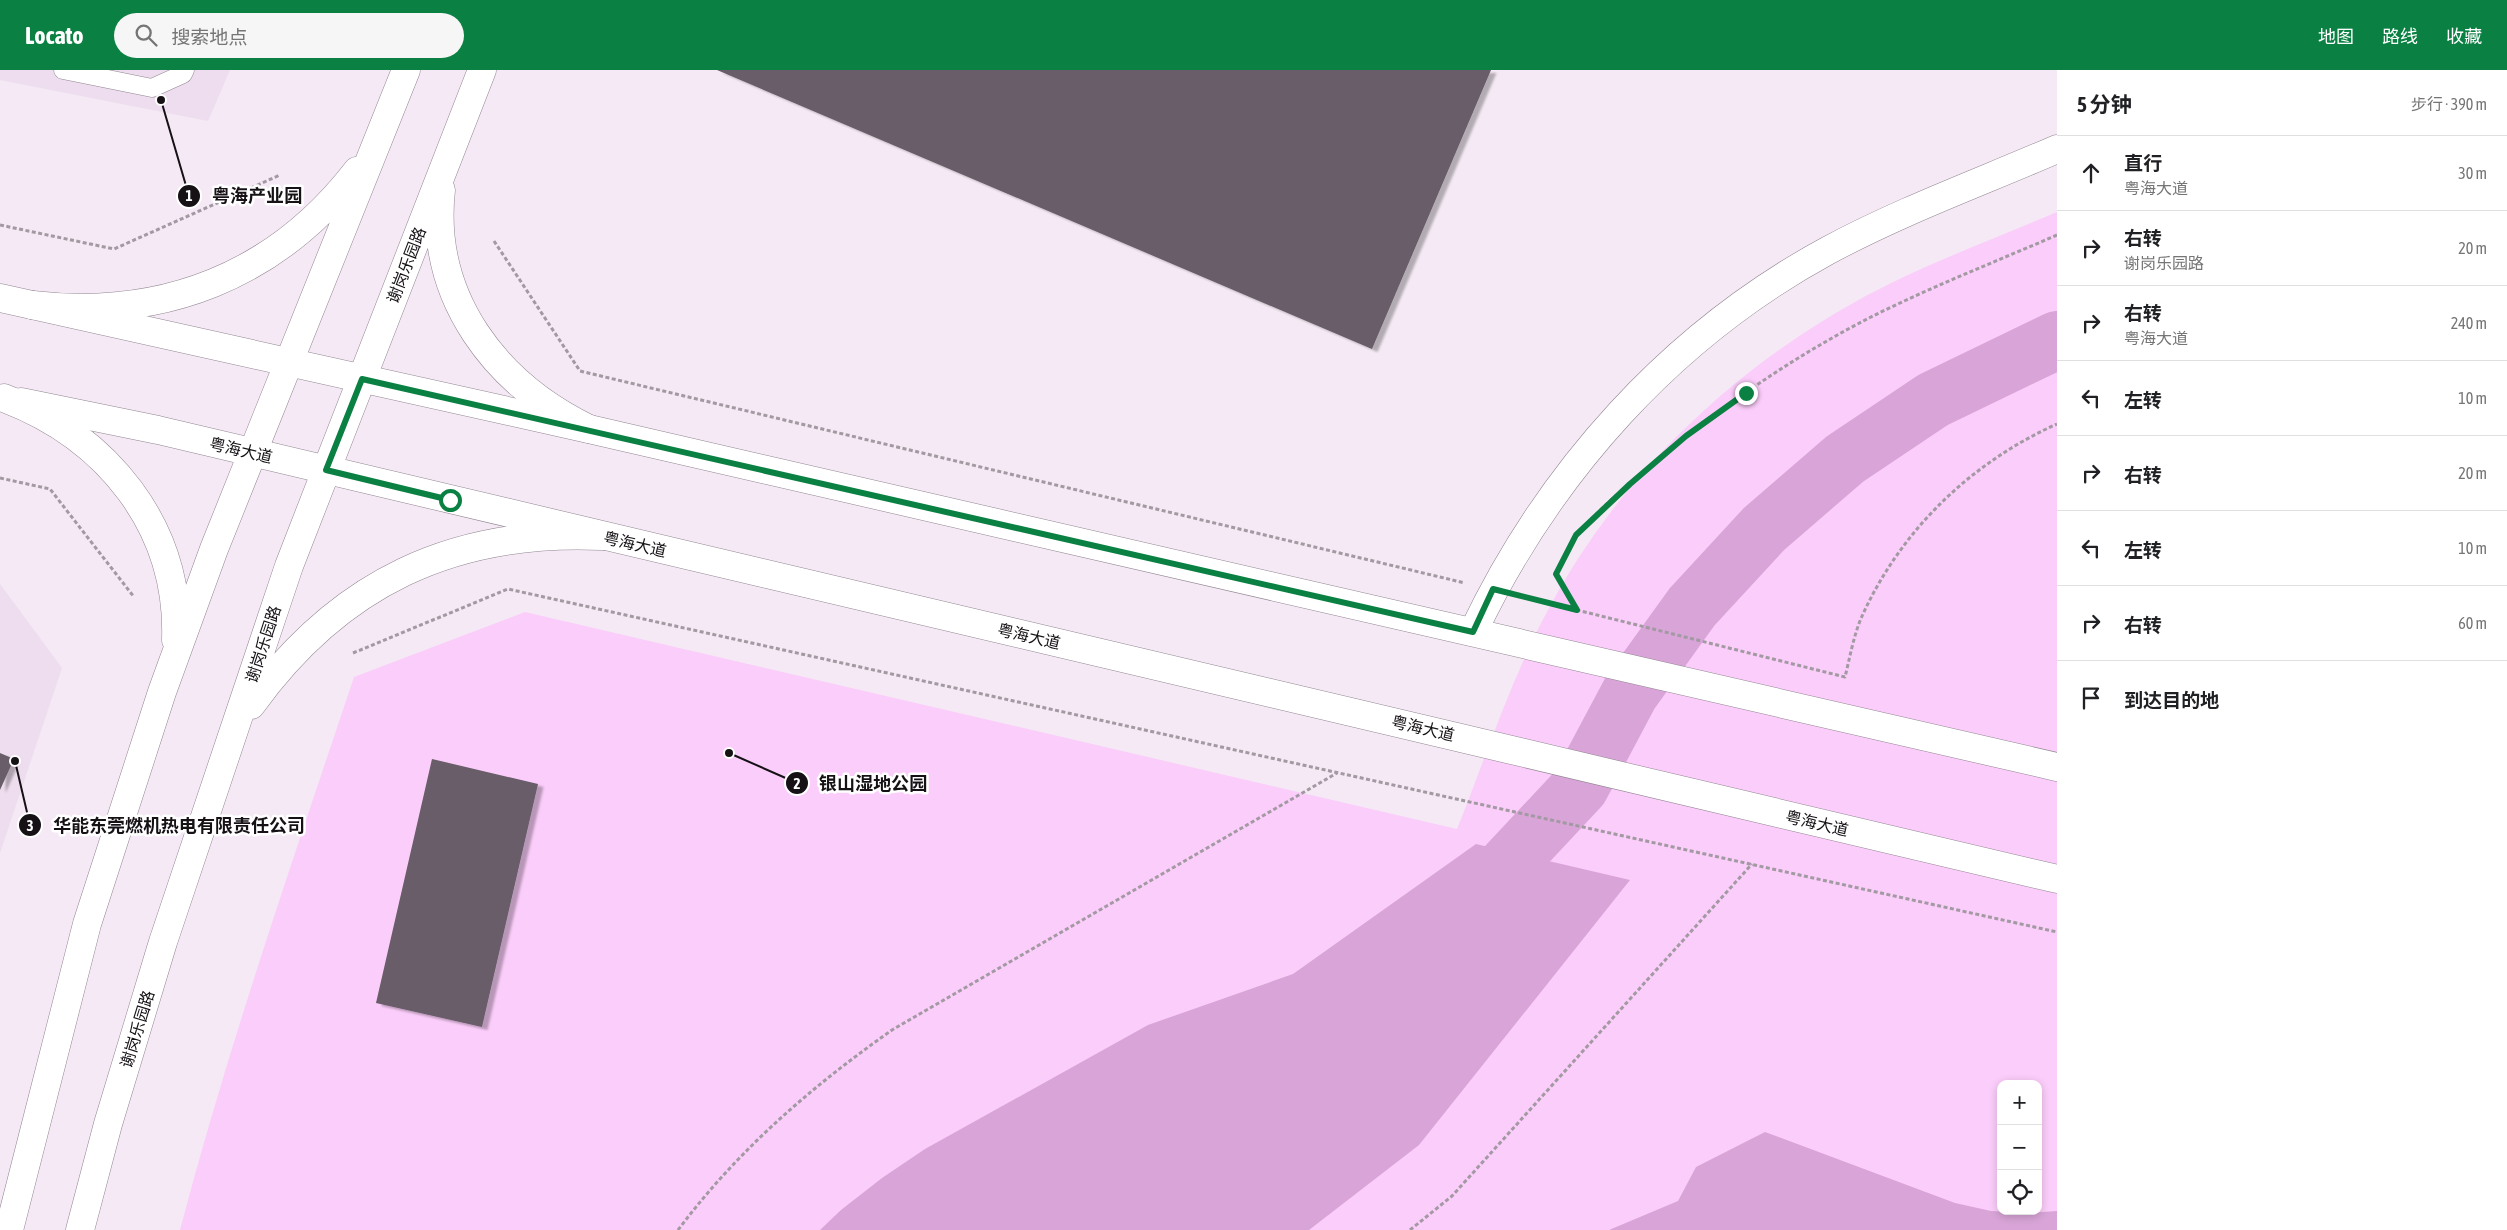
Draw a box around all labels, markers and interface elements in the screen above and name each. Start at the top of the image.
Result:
search box [114,13,464,58]
icon: search [132,21,160,49]
text: Locato [25,22,84,49]
text: 搜索地点 [172,26,248,48]
text: 地图 [2318,26,2354,47]
text: 路线 [2382,26,2418,47]
text: 收藏 [2446,26,2482,47]
text: 5 分钟 [2077,92,2132,116]
text: 步行 · 390 m [2411,95,2487,113]
text: 直行 [2124,152,2162,174]
icon: ahead [2077,159,2105,187]
text: 30 m [2458,164,2487,182]
callout: 粤海产业园 [177,179,312,212]
text: 粤海大道 [2124,179,2188,197]
text: 粤海产业园 [212,185,302,206]
text: 1 [185,187,193,204]
street label: 谢岗乐园路 [383,224,429,306]
text: 右转 [2124,227,2162,249]
icon: right [2077,234,2105,262]
text: 20 m [2458,239,2487,257]
text: 谢岗乐园路 [2124,254,2204,272]
text: 右转 [2124,302,2162,324]
icon: right [2077,309,2105,337]
text: 240 m [2451,314,2487,332]
text: 粤海大道 [2124,329,2188,347]
route end [1735,382,1758,405]
icon: left [2077,384,2105,412]
text: 左转 [2124,389,2162,411]
text: 10 m [2458,389,2487,407]
street label: 粤海大道 [208,434,274,466]
icon: right [2077,459,2105,487]
text: 右转 [2124,464,2162,486]
text: 20 m [2458,464,2487,482]
route start [439,489,462,512]
street label: 粤海大道 [602,528,668,560]
icon: left [2077,534,2105,562]
text: 左转 [2124,539,2162,561]
text: 10 m [2458,539,2487,557]
street label: 谢岗乐园路 [242,603,284,685]
icon: right [2077,609,2105,637]
text: 右转 [2124,614,2162,636]
text: 60 m [2458,614,2487,632]
street label: 粤海大道 [996,620,1062,652]
icon: arrive [2077,684,2105,712]
text: 到达目的地 [2124,689,2219,711]
street label: 粤海大道 [1390,712,1456,744]
callout: 银山湿地公园 [784,767,937,800]
text: 银山湿地公园 [819,773,927,794]
text: 2 [793,775,801,792]
street label: 粤海大道 [1784,807,1850,839]
callout: 华能东莞燃机热电有限责任公司 [18,809,315,842]
text: 华能东莞燃机热电有限责任公司 [53,815,305,836]
text: 3 [26,817,34,834]
street label: 谢岗乐园路 [117,988,157,1070]
map controls [1997,1080,2042,1215]
button: + [1997,1080,2042,1125]
button: − [1997,1125,2042,1170]
button: locate [1997,1170,2042,1215]

